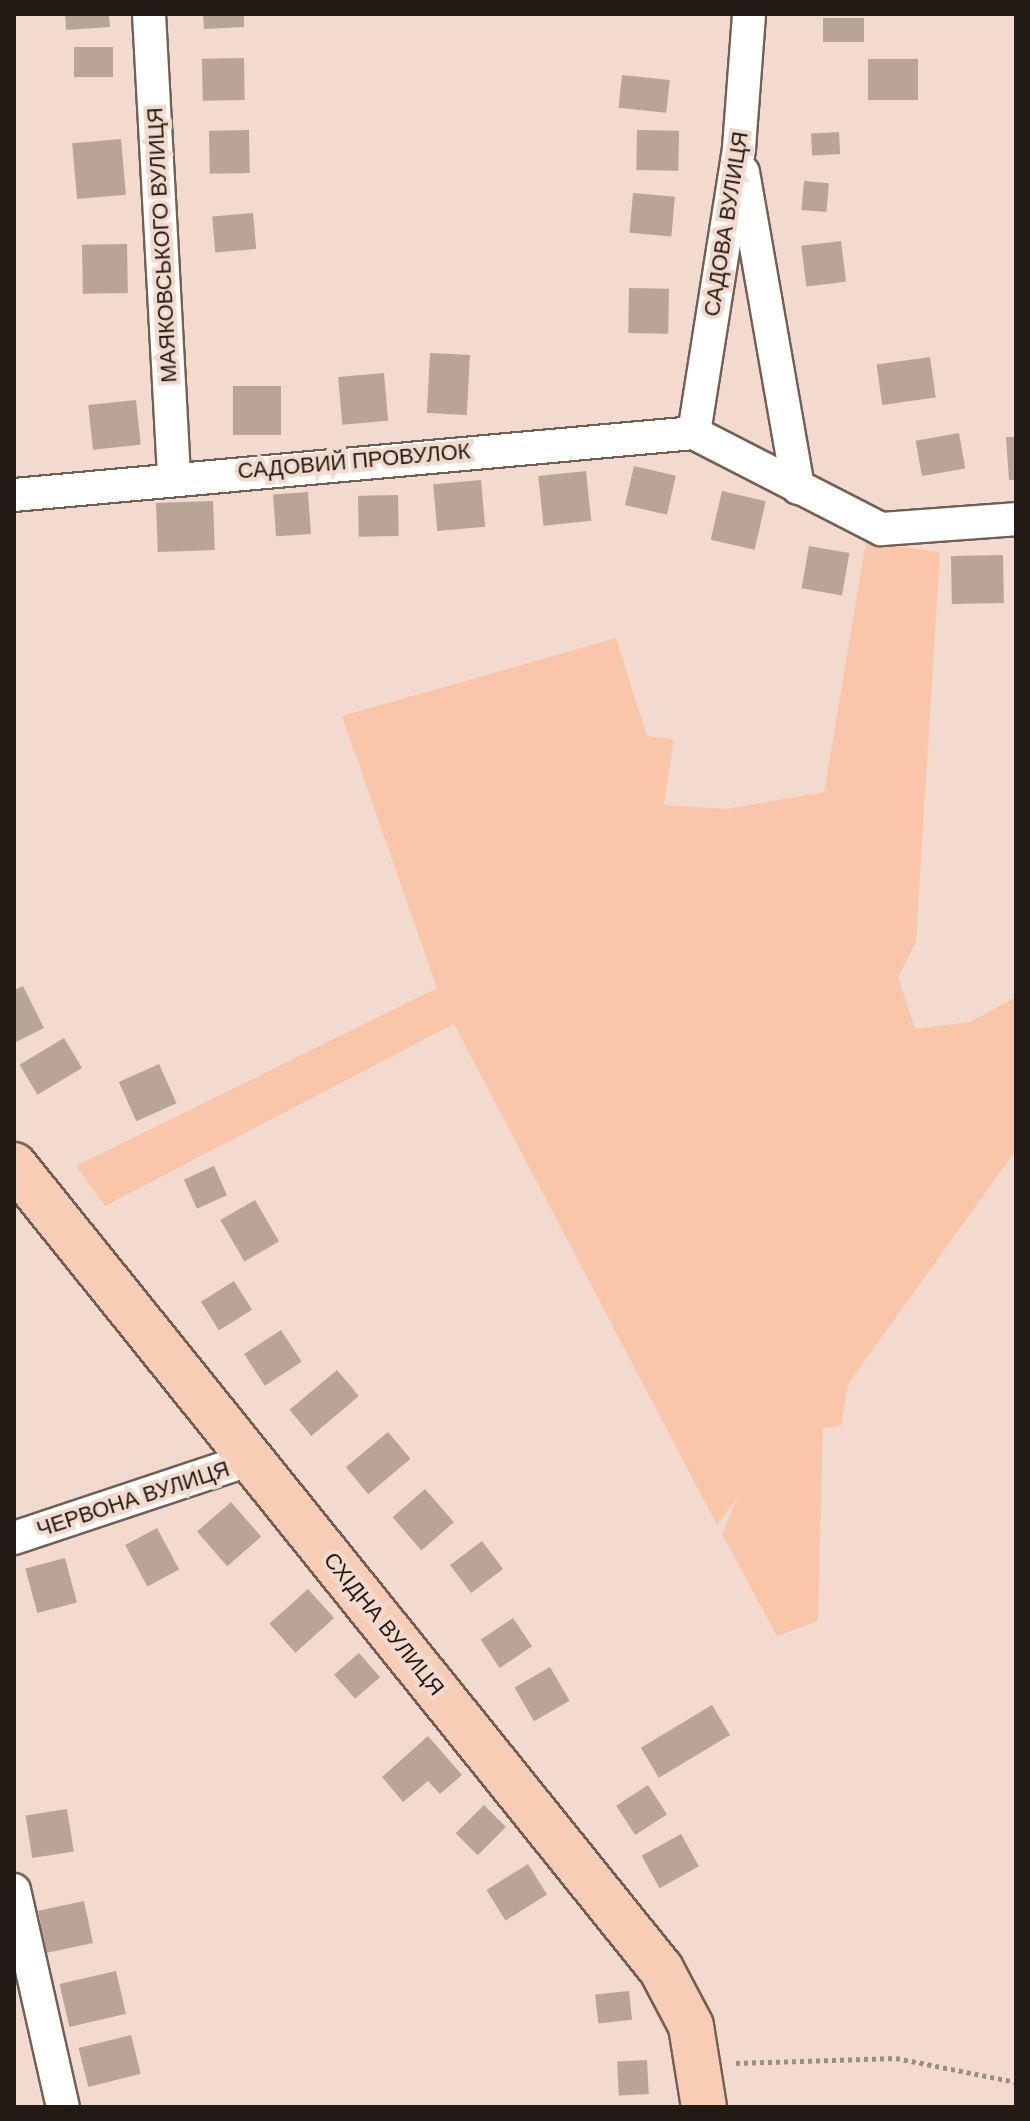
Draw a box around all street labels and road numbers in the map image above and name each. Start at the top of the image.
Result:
street label: МАЯКОВСЬКОГО ВУЛИЦЯ [142,107,182,383]
street label: САДОВА ВУЛИЦЯ [698,130,754,318]
street label: САДОВИЙ ПРОВУЛОК [236,438,472,484]
street label: ЧЕРВОНА ВУЛИЦЯ [33,1455,233,1543]
street label: СХІДНА ВУЛИЦЯ [318,1547,450,1701]

